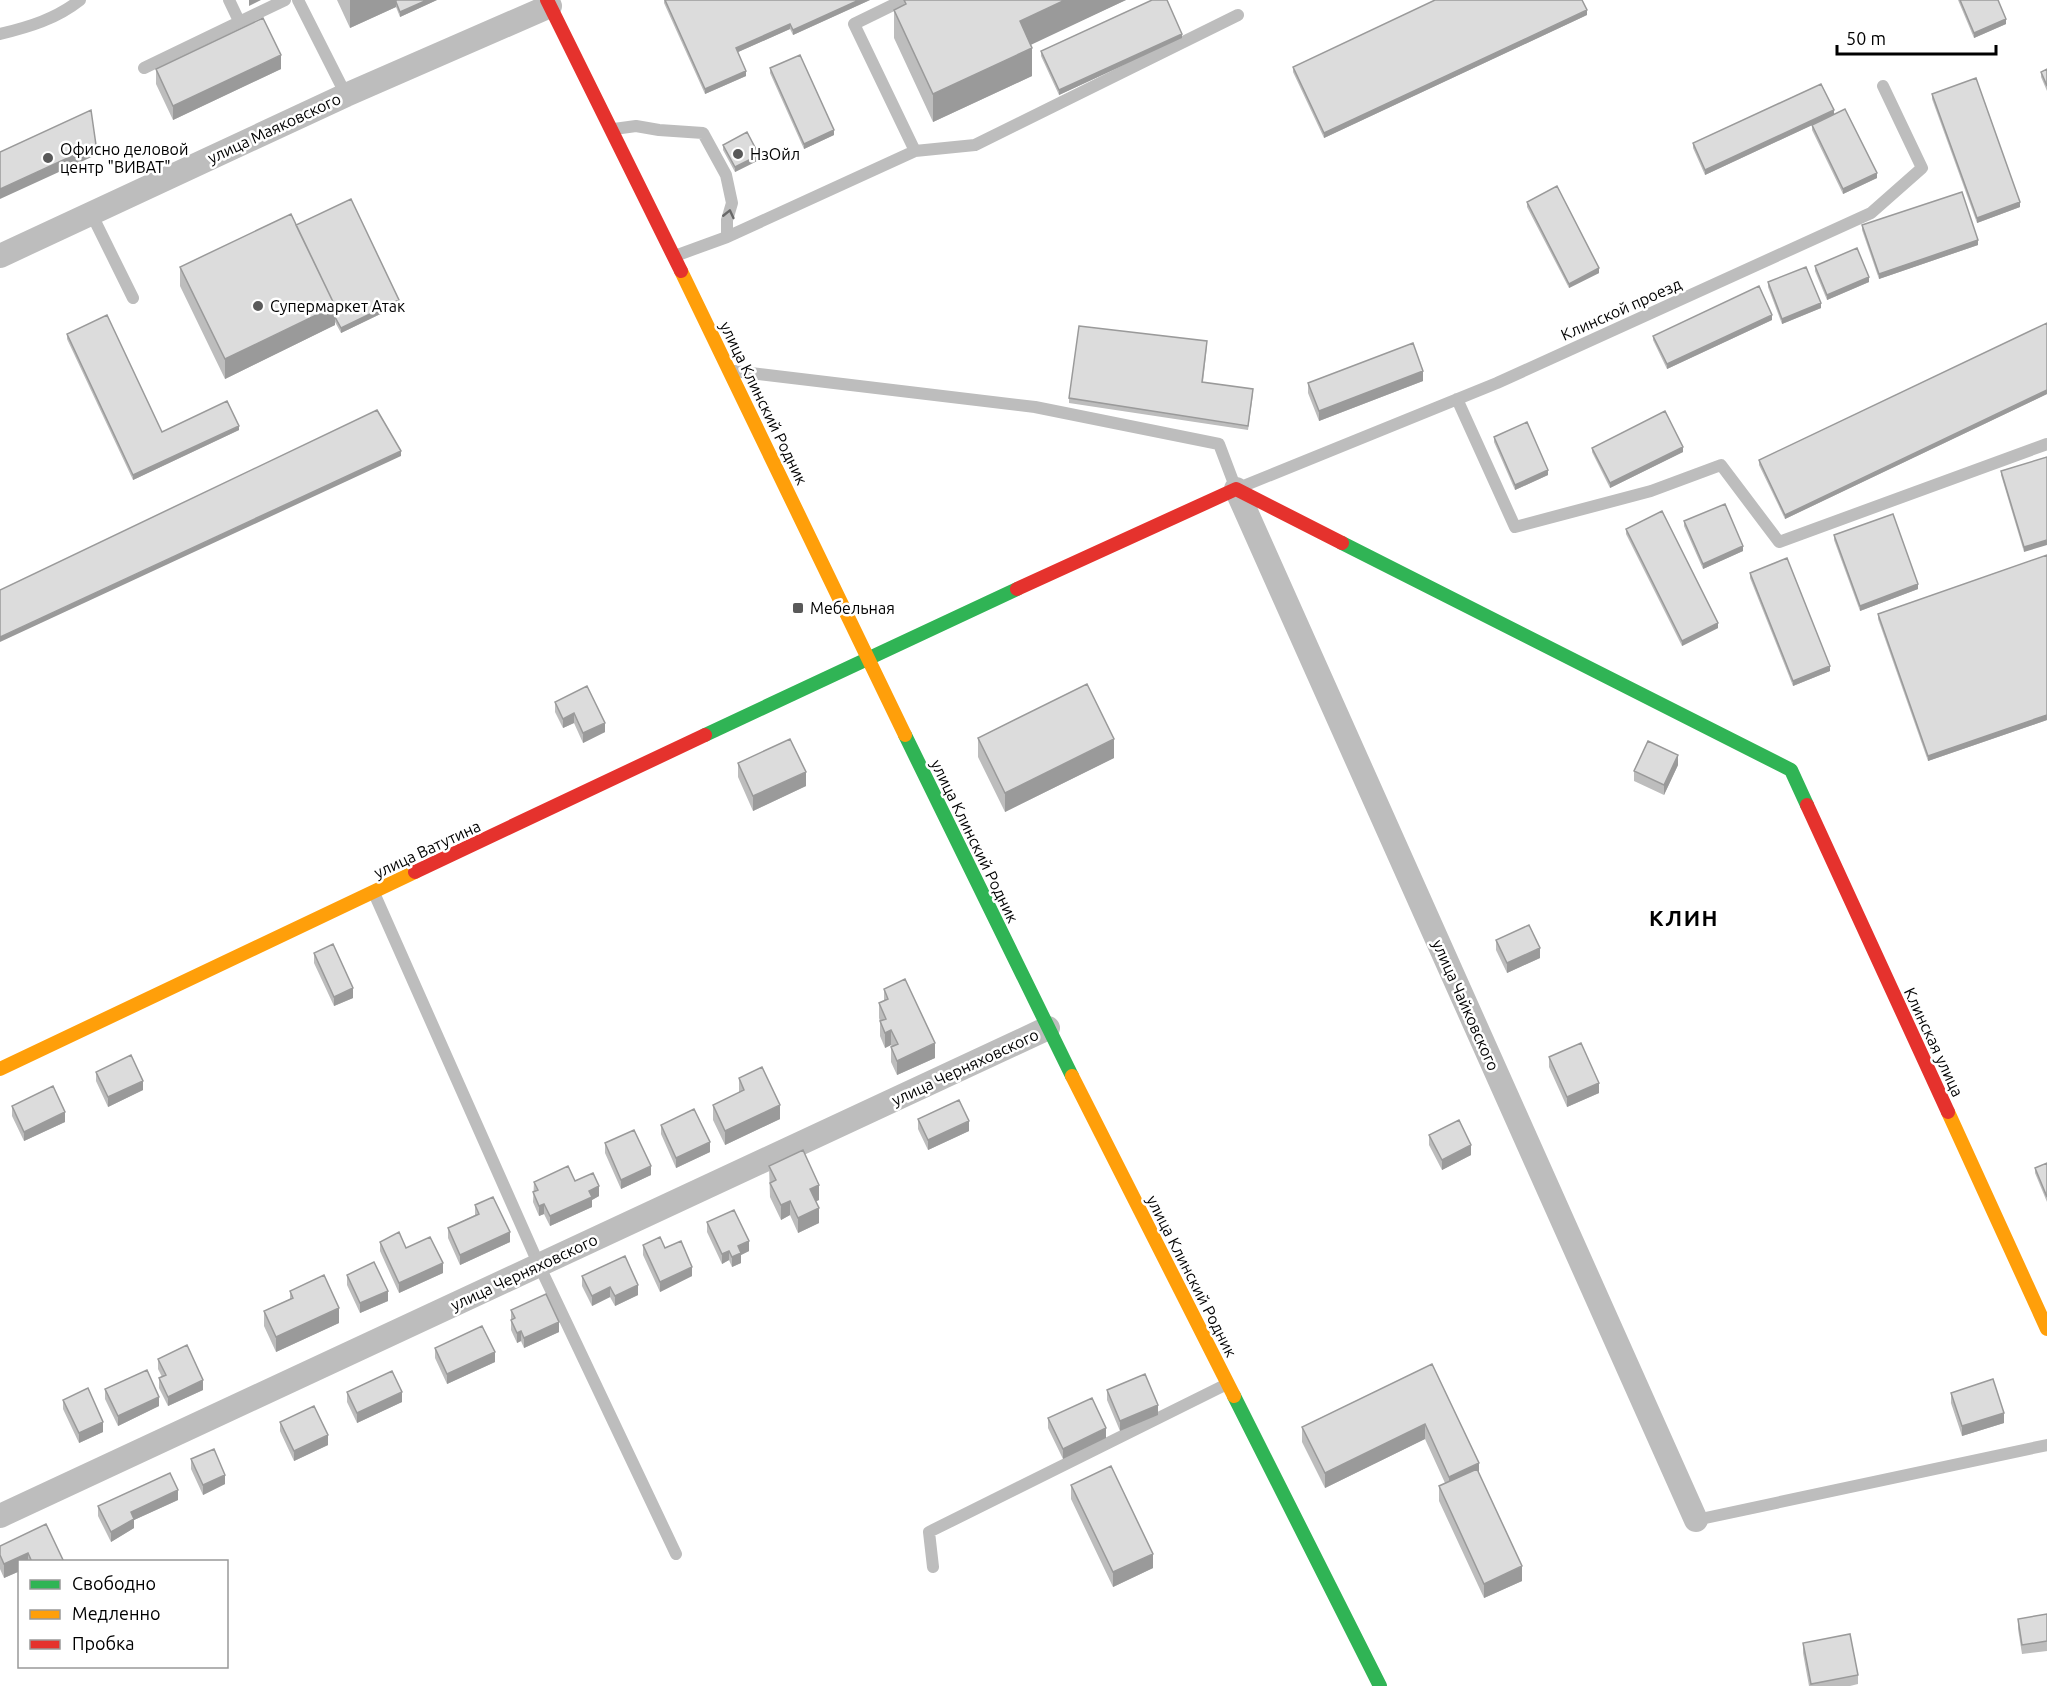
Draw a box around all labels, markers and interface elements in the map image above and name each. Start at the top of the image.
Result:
scale bar [1837,18,1996,56]
text: 50 m [1846,28,1886,48]
street label: улица Маяковского [205,89,343,167]
place label: Офисно деловой центр "ВИВАТ" [60,140,188,176]
place label: НзОйл [750,145,800,163]
marker: НзОйл [731,147,745,161]
marker: Офисно деловой центр "ВИВАТ" [41,151,55,165]
one-way arrow [722,209,735,219]
street label: Клинской проезд [1558,274,1684,344]
place label: Супермаркет Атак [270,297,405,315]
marker: Супермаркет Атак [251,299,265,313]
street label: улица Клинский Родник [717,319,811,487]
place label: Мебельная [810,599,895,617]
marker: Мебельная [791,601,805,615]
street label: улица Клинский Родник [928,757,1022,925]
street label: улица Ватутина [371,816,483,882]
district label: КЛИН [1649,905,1719,930]
street label: улица Чайковского [1429,937,1503,1073]
street label: Клинская улица [1901,985,1967,1099]
street label: улица Черняховского [889,1025,1041,1109]
street label: улица Клинский Родник [1143,1192,1241,1360]
street label: улица Черняховского [448,1230,600,1314]
legend [18,1560,228,1668]
text: Свободно [72,1573,156,1593]
text: Медленно [72,1603,161,1623]
text: Пробка [72,1633,135,1653]

